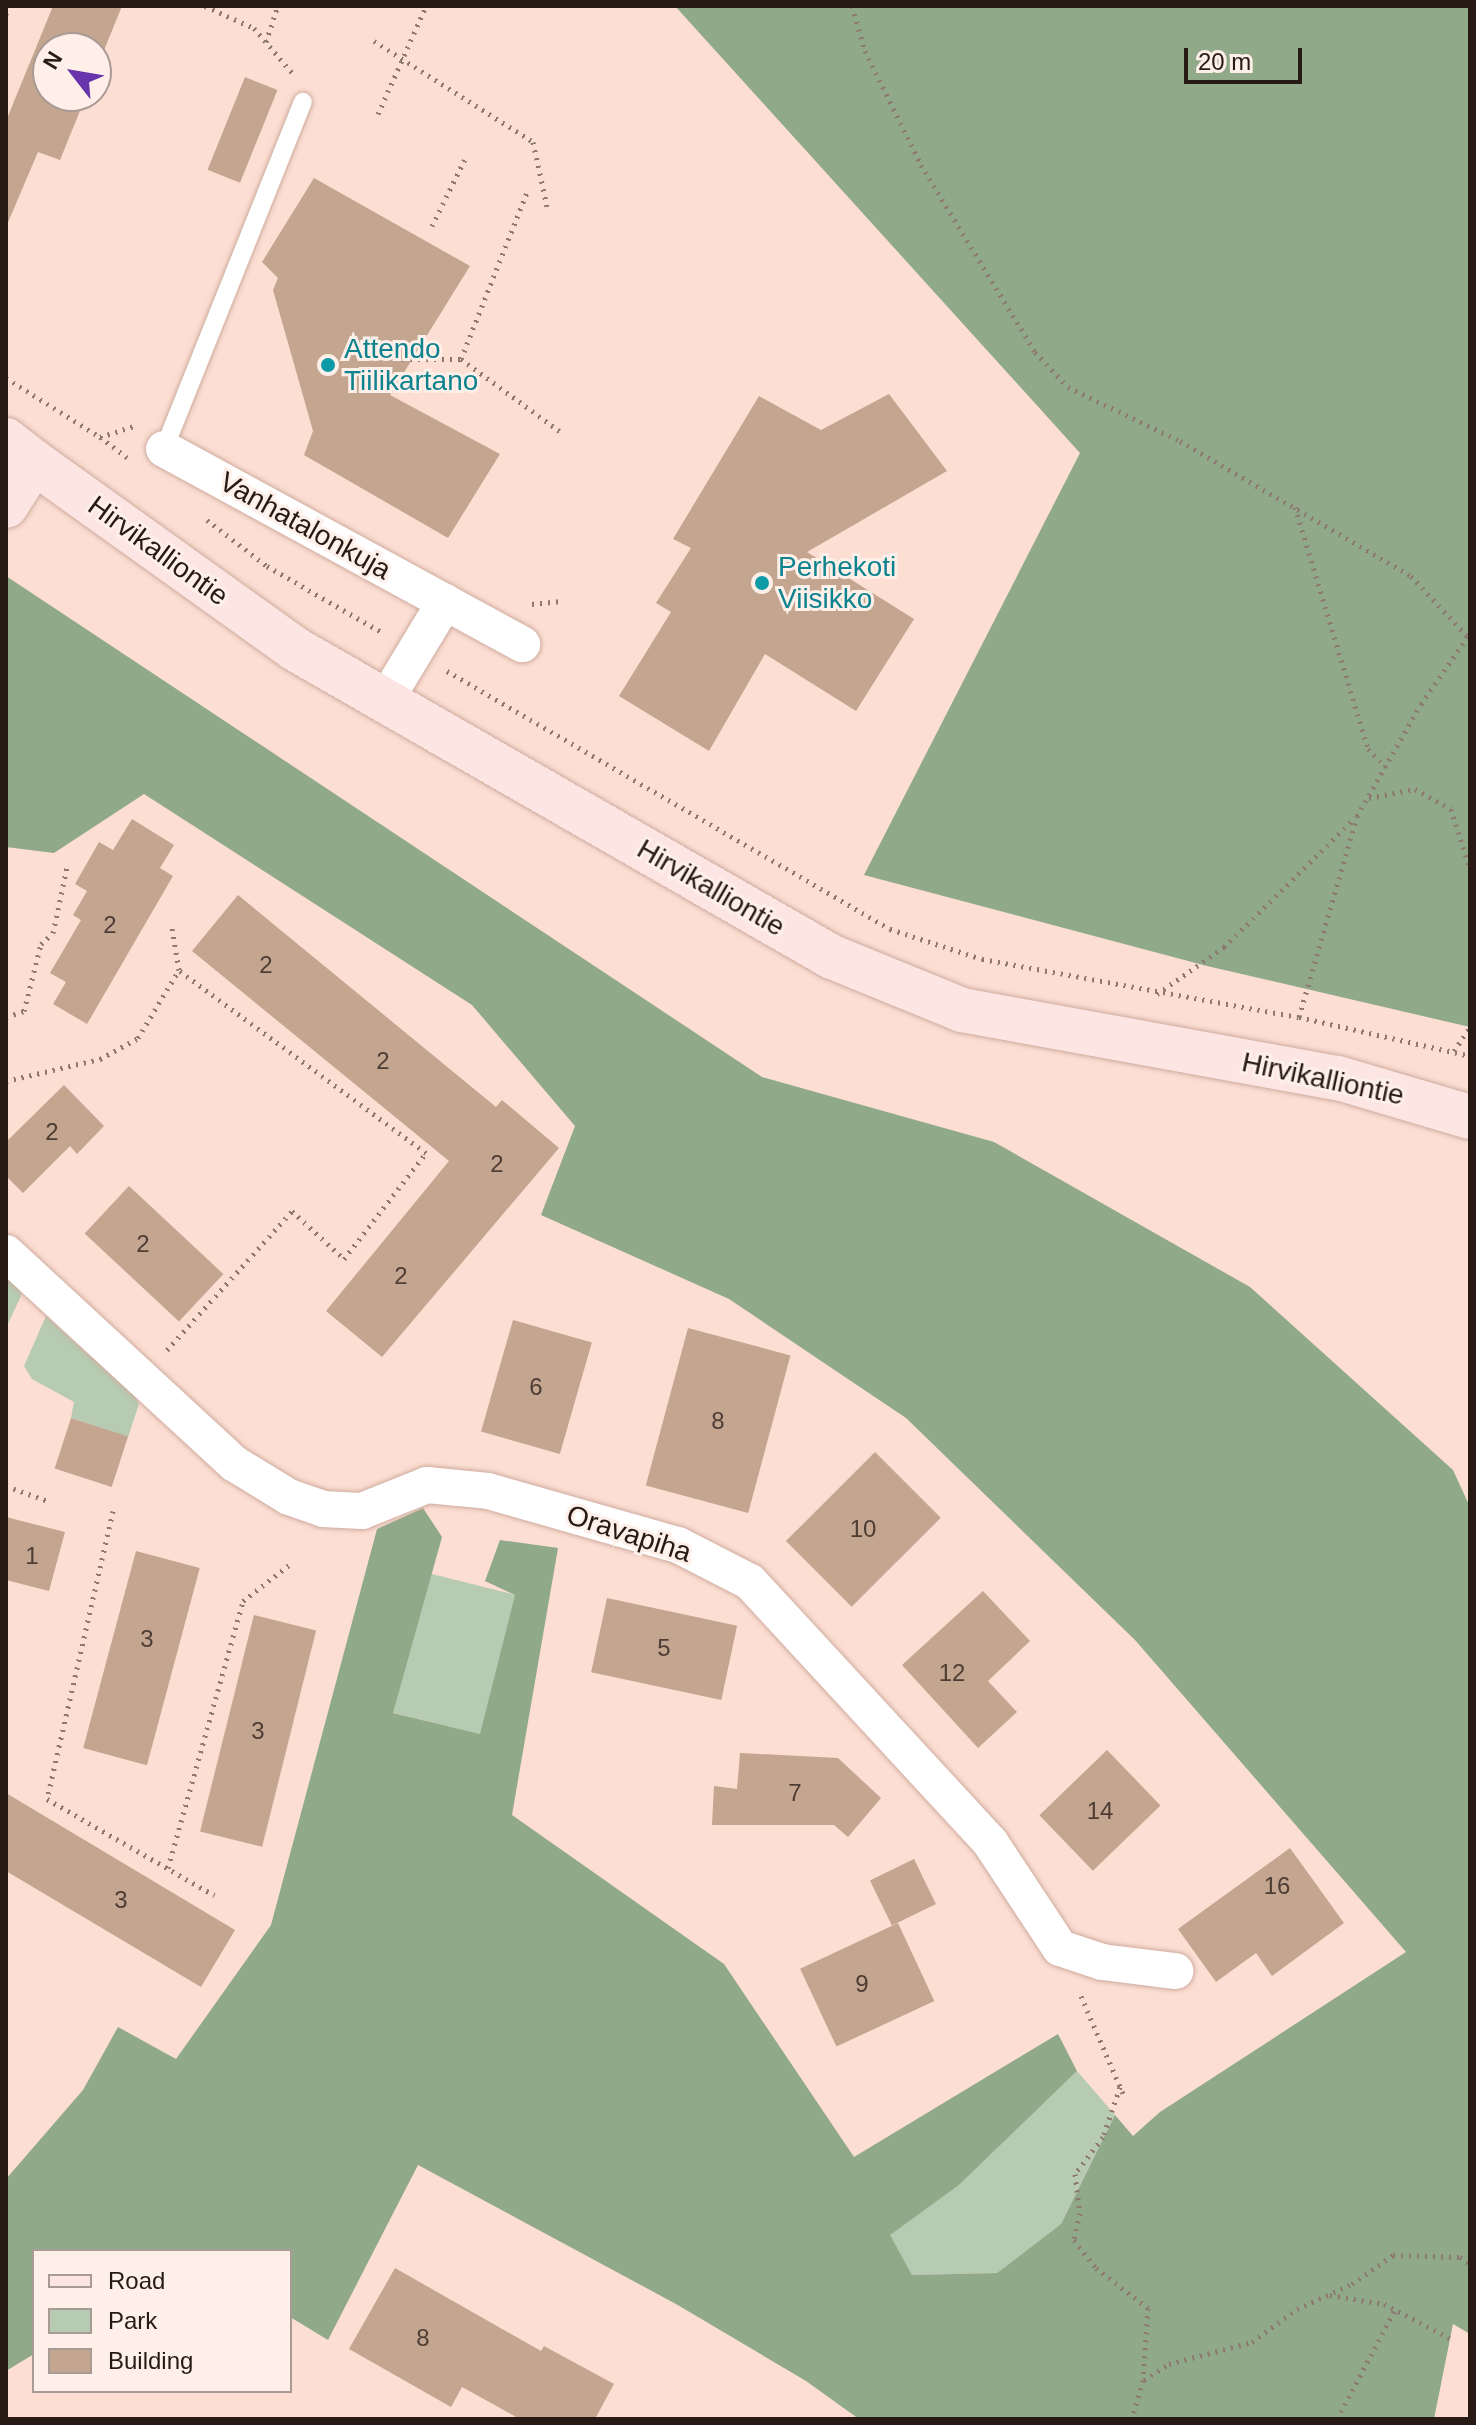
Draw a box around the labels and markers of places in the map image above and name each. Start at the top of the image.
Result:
place label: Attendo Tiilikartano [344,332,478,398]
marker: Attendo Tiilikartano [319,356,337,374]
place label: Perhekoti Viisikko [778,550,896,616]
marker: Perhekoti Viisikko [753,574,771,592]

